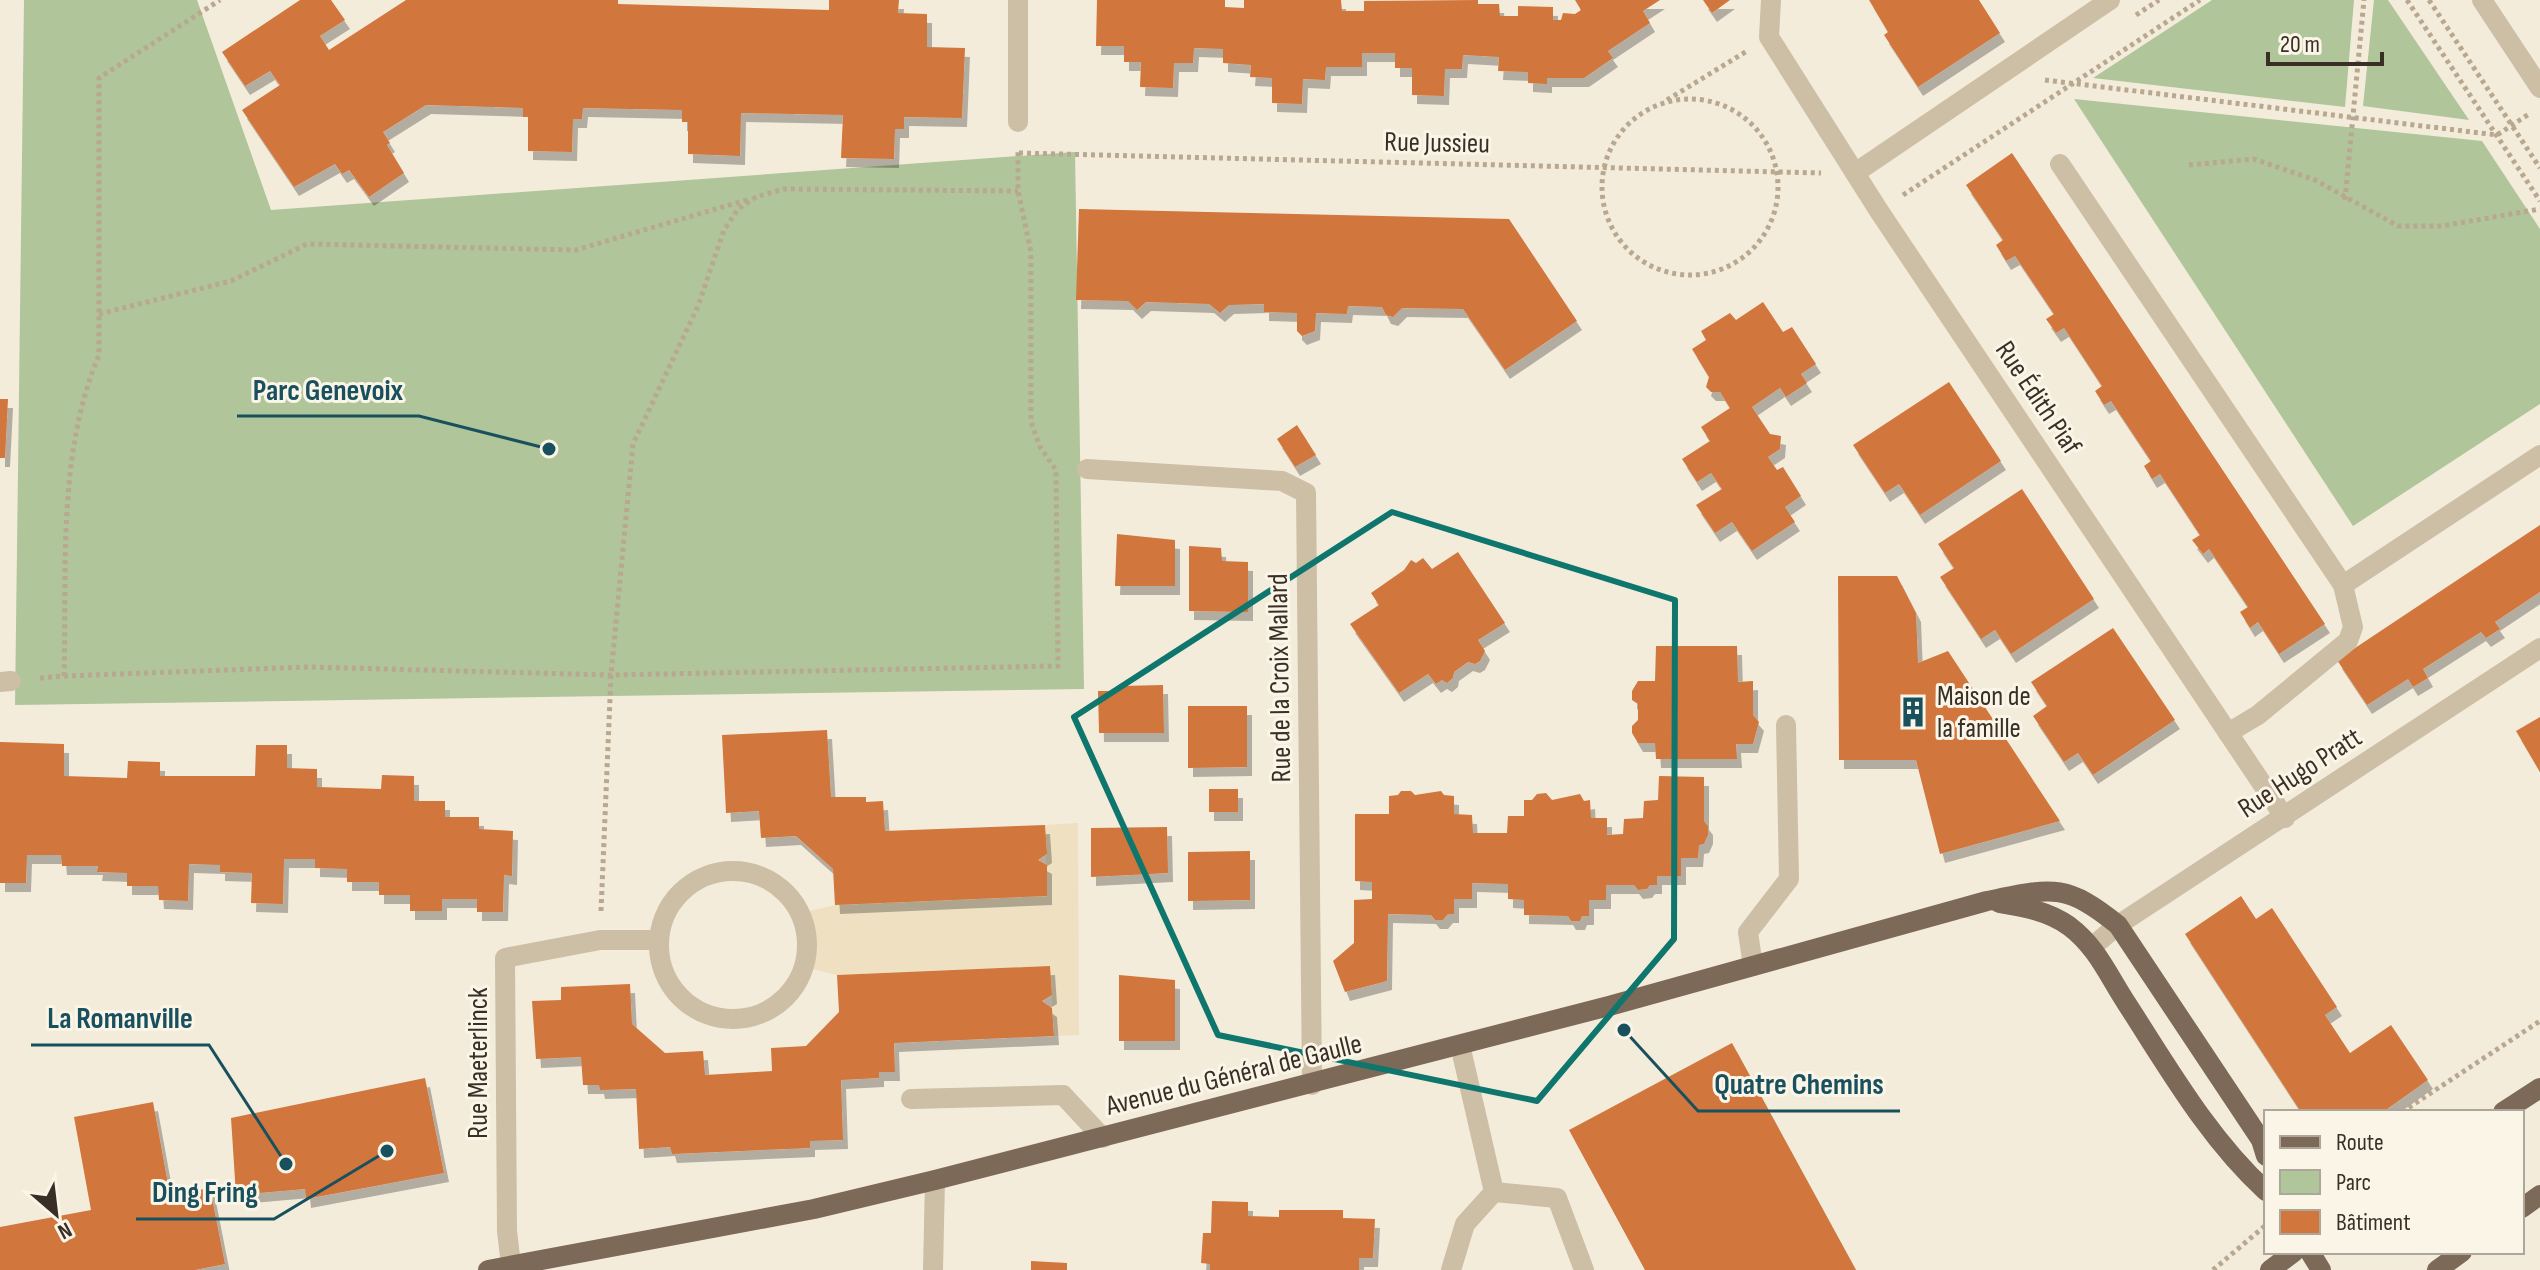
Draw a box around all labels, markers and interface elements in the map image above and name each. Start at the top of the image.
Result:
scale bar [2268,16,2382,66]
text: 20 m [2280,30,2320,59]
street label: Rue Jussieu [1384,126,1490,160]
street label: Rue Édith Piaf [1988,335,2088,462]
callout: Parc Genevoix [237,362,419,416]
text: Parc Genevoix [253,373,404,409]
street label: Rue de la Croix Mallard [1262,573,1298,783]
place label: Maison de la famille [1937,680,2031,745]
building icon: Maison de la famille [1896,695,1930,729]
street label: Rue Hugo Pratt [2232,721,2368,825]
street label: Rue Maeterlinck [462,987,495,1139]
callout: La Romanville [31,991,209,1045]
text: La Romanville [47,1001,193,1037]
street label: Avenue du Général de Gaulle [1102,1027,1365,1123]
callout: Quatre Chemins [1698,1057,1900,1111]
text: Quatre Chemins [1714,1067,1884,1103]
legend [2264,1110,2524,1254]
text: Route [2336,1128,2384,1157]
callout: Ding Fring [136,1165,274,1219]
text: Parc [2336,1168,2371,1197]
north arrow [16,1174,96,1254]
text: Ding Fring [152,1175,258,1211]
text: Bâtiment [2336,1208,2411,1237]
text: N [53,1216,76,1245]

